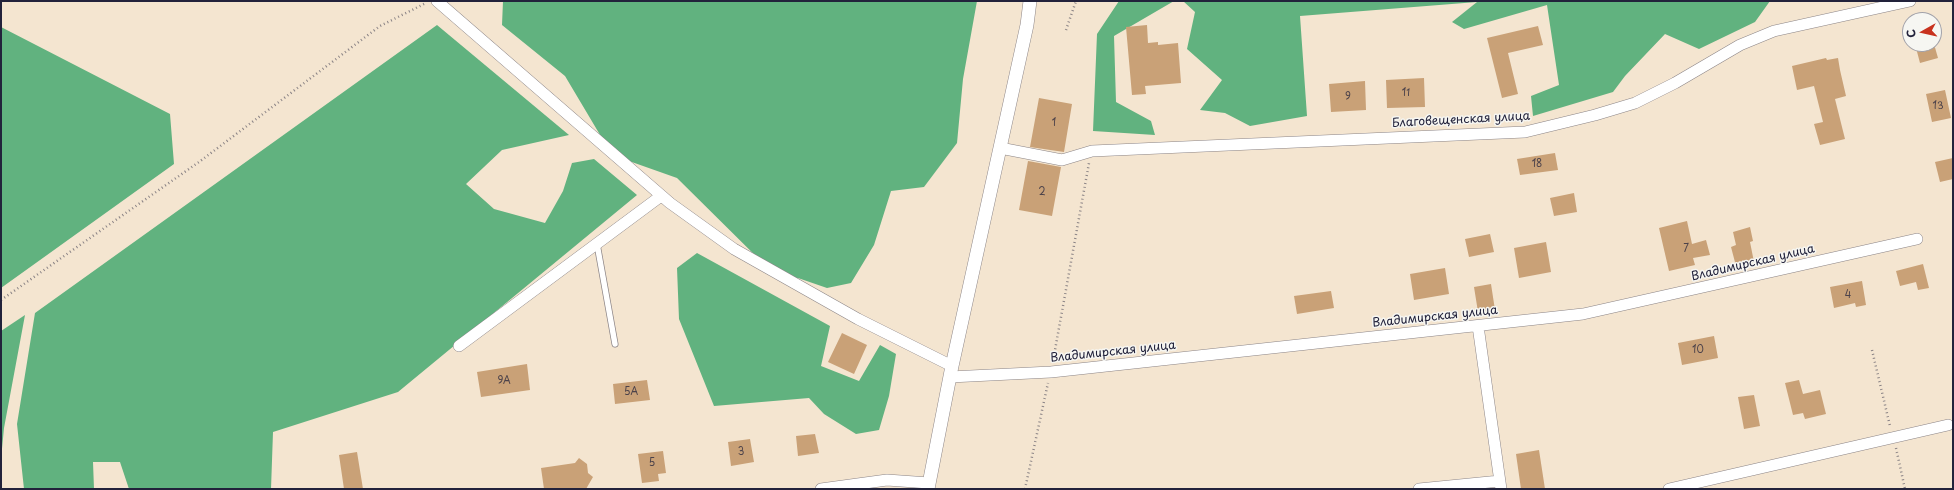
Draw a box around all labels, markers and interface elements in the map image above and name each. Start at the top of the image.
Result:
north arrow [1902,12,1942,52]
text: С [1902,28,1920,39]
house number: 11 [1402,87,1410,99]
house number: 9 [1345,91,1351,103]
house number: 13 [1932,100,1944,112]
street label: Благовещенская улица [1391,109,1531,131]
house number: 1 [1052,117,1056,129]
house number: 18 [1532,158,1542,170]
house number: 2 [1038,186,1046,198]
street label: Владимирская улица [1690,242,1816,284]
house number: 7 [1683,243,1689,255]
house number: 4 [1845,289,1851,301]
street label: Владимирская улица [1372,303,1498,331]
street label: Владимирская улица [1050,338,1176,366]
house number: 10 [1692,344,1704,356]
house number: 9А [497,375,511,387]
house number: 5А [624,386,638,398]
house number: 3 [738,446,744,458]
house number: 5 [649,457,655,469]

